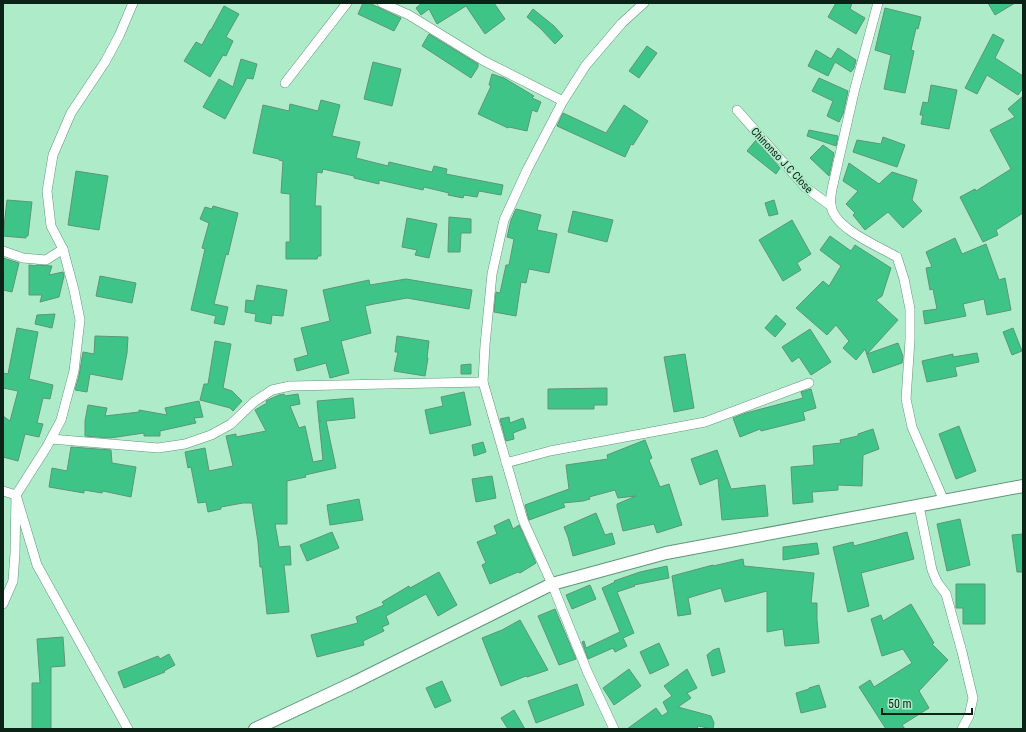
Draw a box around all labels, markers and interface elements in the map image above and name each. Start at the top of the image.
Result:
street label: Chinonso J.C Close [748,125,815,196]
scale bar [882,690,972,716]
text: 50 m [888,697,912,711]

